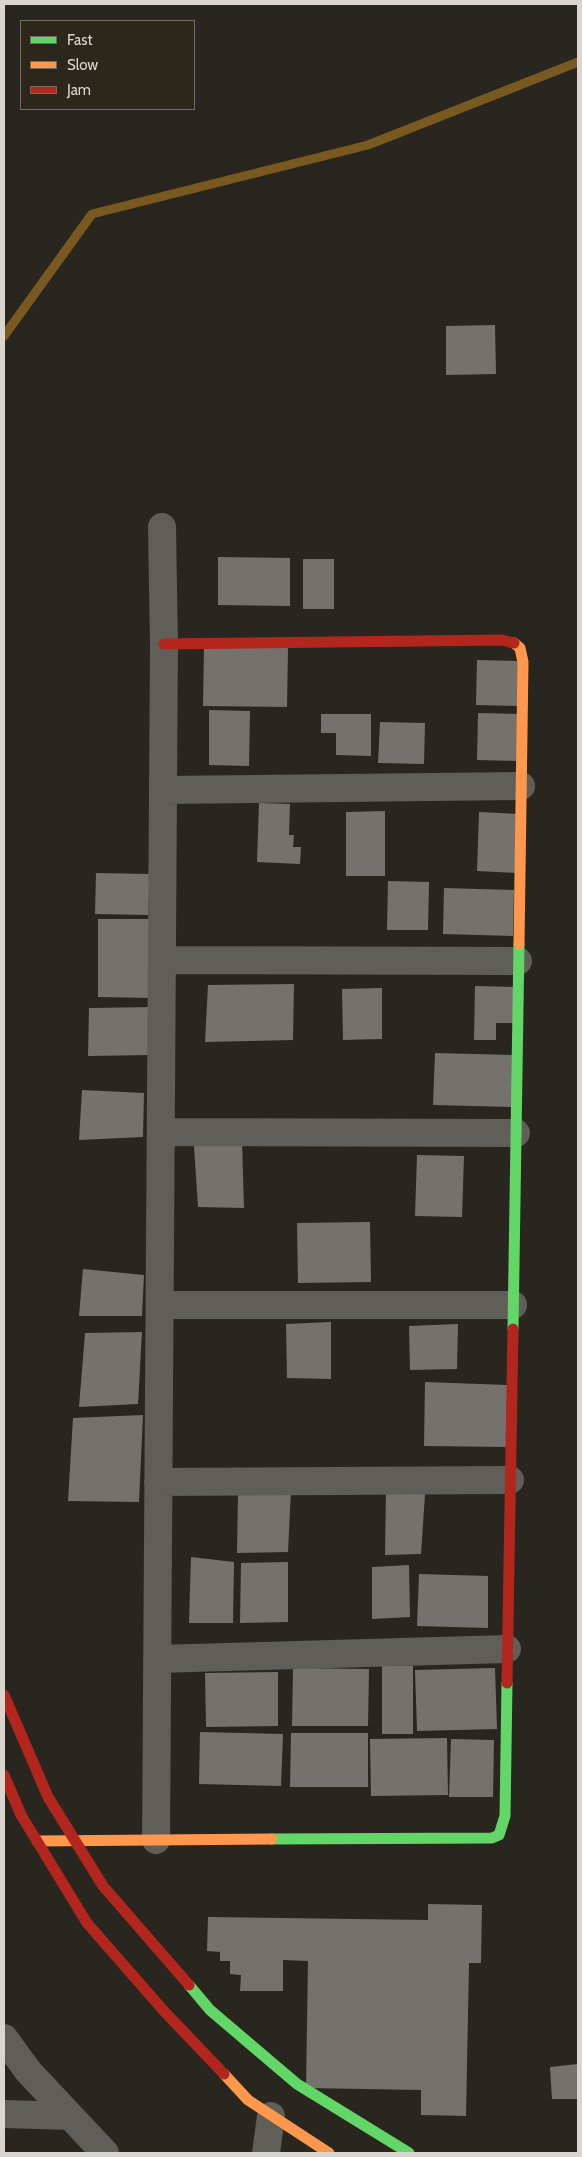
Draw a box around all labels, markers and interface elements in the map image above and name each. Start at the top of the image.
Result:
legend [20,20,195,110]
text: Fast [67,31,92,49]
text: Slow [67,56,98,74]
text: Jam [67,81,91,99]

